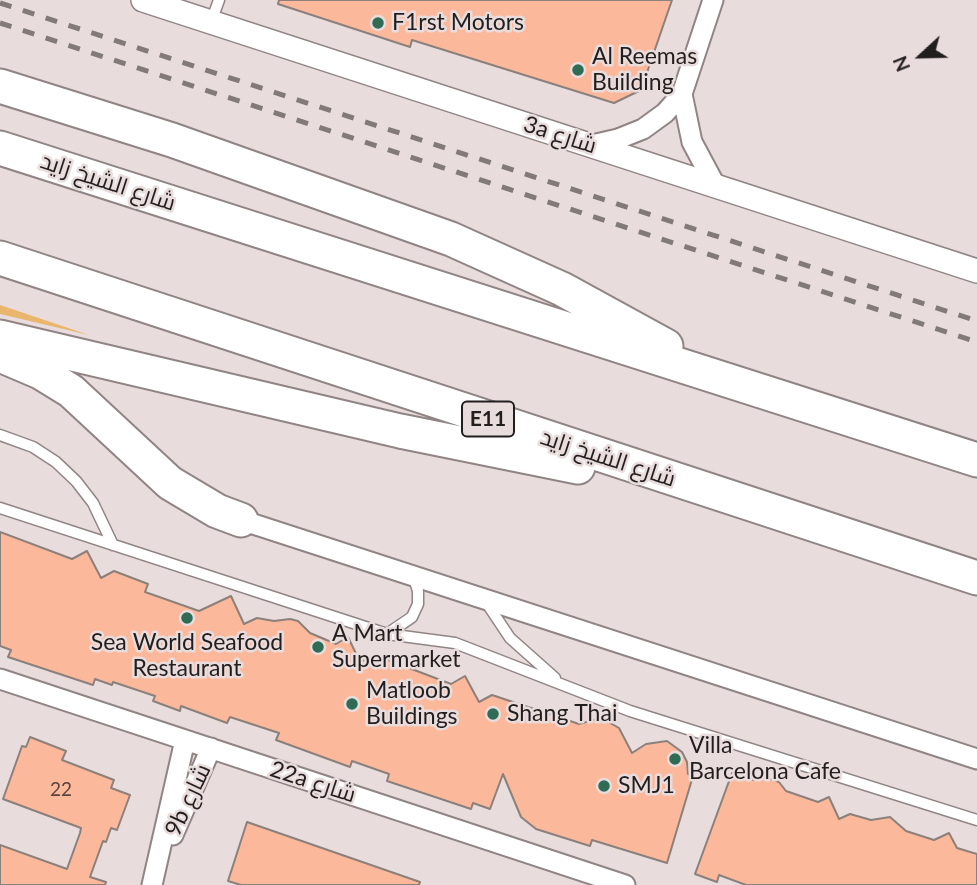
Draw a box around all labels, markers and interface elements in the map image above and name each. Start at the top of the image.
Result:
place label: F1rst Motors [392,9,524,37]
marker: F1rst Motors [370,15,386,31]
north arrow [886,21,956,91]
place label: Al Reemas Building [592,43,697,97]
text: N [888,53,914,75]
marker: Al Reemas Building [570,62,586,78]
street label: 3a شارع [520,110,600,160]
street label: شارع الشيخ زايد [37,147,179,217]
road number: E11 [462,402,514,436]
street label: شارع الشيخ زايد [537,423,679,493]
marker: Sea World Seafood Restaurant [179,610,195,626]
place label: A Mart Supermarket [332,620,461,674]
place label: Sea World Seafood Restaurant [91,629,283,683]
marker: A Mart Supermarket [310,639,326,655]
place label: Matloob Buildings [366,677,458,731]
marker: Matloob Buildings [344,696,360,712]
place label: Shang Thai [507,700,617,728]
marker: Shang Thai [485,706,501,722]
place label: Villa Barcelona Cafe [689,732,841,786]
marker: Villa Barcelona Cafe [667,751,683,767]
street label: 22a شارع [267,755,359,809]
street label: 9b شارع [159,759,217,841]
place label: SMJ1 [618,772,675,800]
marker: SMJ1 [596,778,612,794]
house number: 22 [50,779,72,801]

